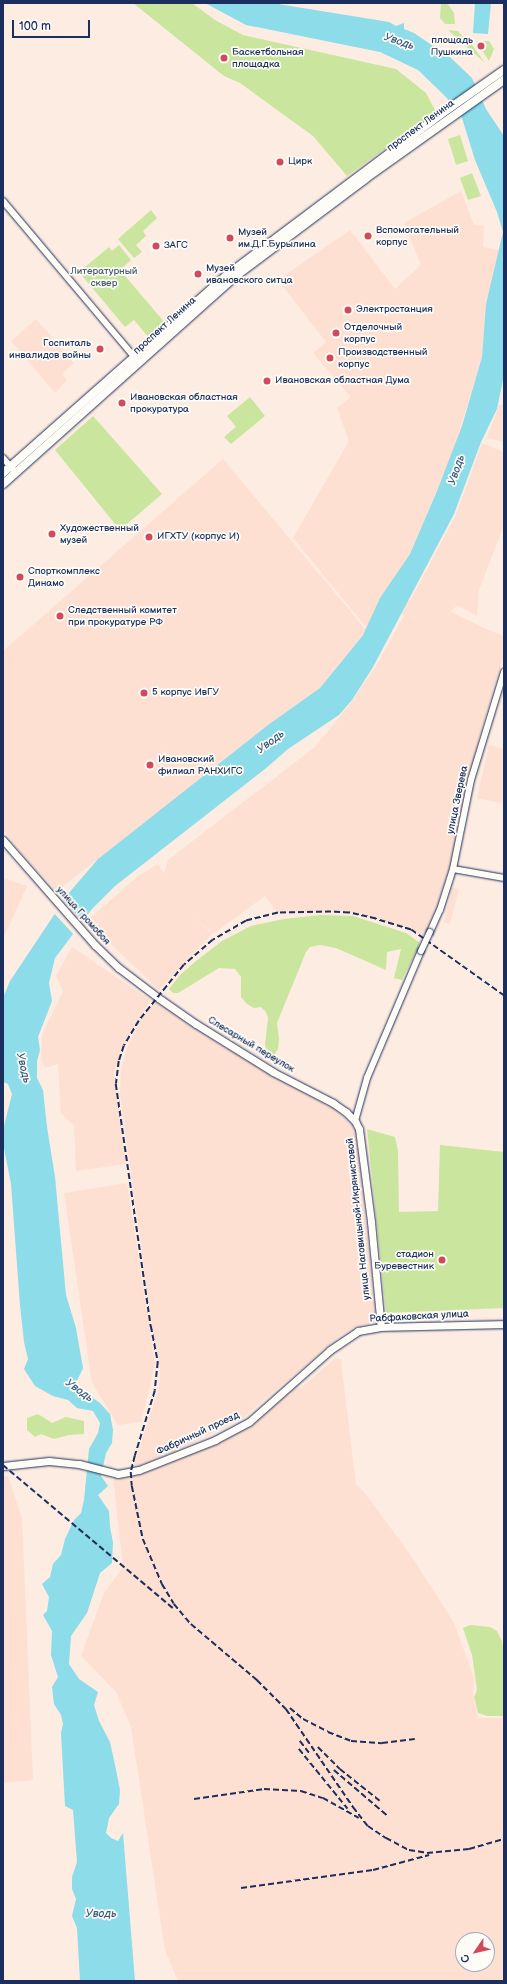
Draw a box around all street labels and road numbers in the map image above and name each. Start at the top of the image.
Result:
street label: проспект Ленина [385,98,457,154]
street label: проспект Ленина [131,295,199,357]
street label: улица Зверева [445,765,471,835]
street label: улица Громобоя [54,884,112,948]
street label: Слесарный переулок [205,1014,297,1076]
street label: улица Наговицыной-Икрянистовой [345,1138,373,1300]
street label: Рабфаковская улица [369,1308,469,1326]
street label: Фабричный проезд [155,1410,241,1458]

